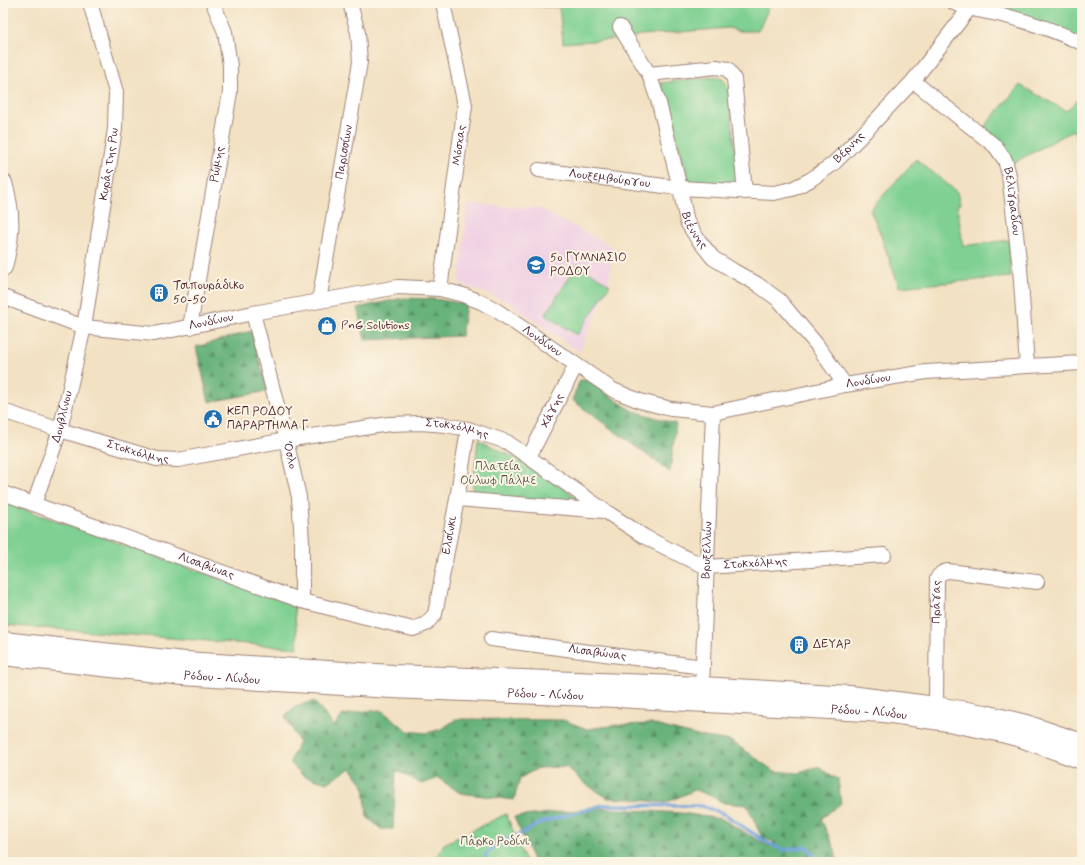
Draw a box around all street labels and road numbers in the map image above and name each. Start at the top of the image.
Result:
street label: Παρισσίων [332,124,357,181]
street label: Μόσχας [449,124,470,167]
street label: Κυράς της Ρω [96,127,123,202]
street label: Βέρνης [830,129,869,167]
street label: Ρώμης [207,145,229,184]
street label: Λουξεμβούργου [568,166,652,192]
street label: Βελιγραδίου [999,166,1024,237]
street label: Βιέννης [677,211,711,253]
street label: Λονδίνου [187,309,235,334]
street label: Λονδίνου [519,322,566,361]
street label: Λονδίνου [845,370,893,393]
street label: Δουβλίνου [48,389,77,445]
street label: Χάγης [537,391,568,431]
street label: Στοκχόλμης [425,415,491,443]
street label: Στοκχόλμης [105,436,169,468]
street label: Όσλο [279,440,300,471]
street label: Ελσίνκι [439,514,462,556]
street label: Βρυξελλών [698,521,717,579]
street label: Λισαβώνας [176,549,236,584]
street label: Στοκχόλμης [723,554,788,574]
street label: Πράγας [929,580,945,624]
street label: Λισαβώνας [567,641,627,665]
street label: Ρόδου - Λίνδου [183,668,261,689]
street label: Ρόδου - Λίνδου [507,686,584,705]
street label: Ρόδου - Λίνδου [830,702,908,724]

